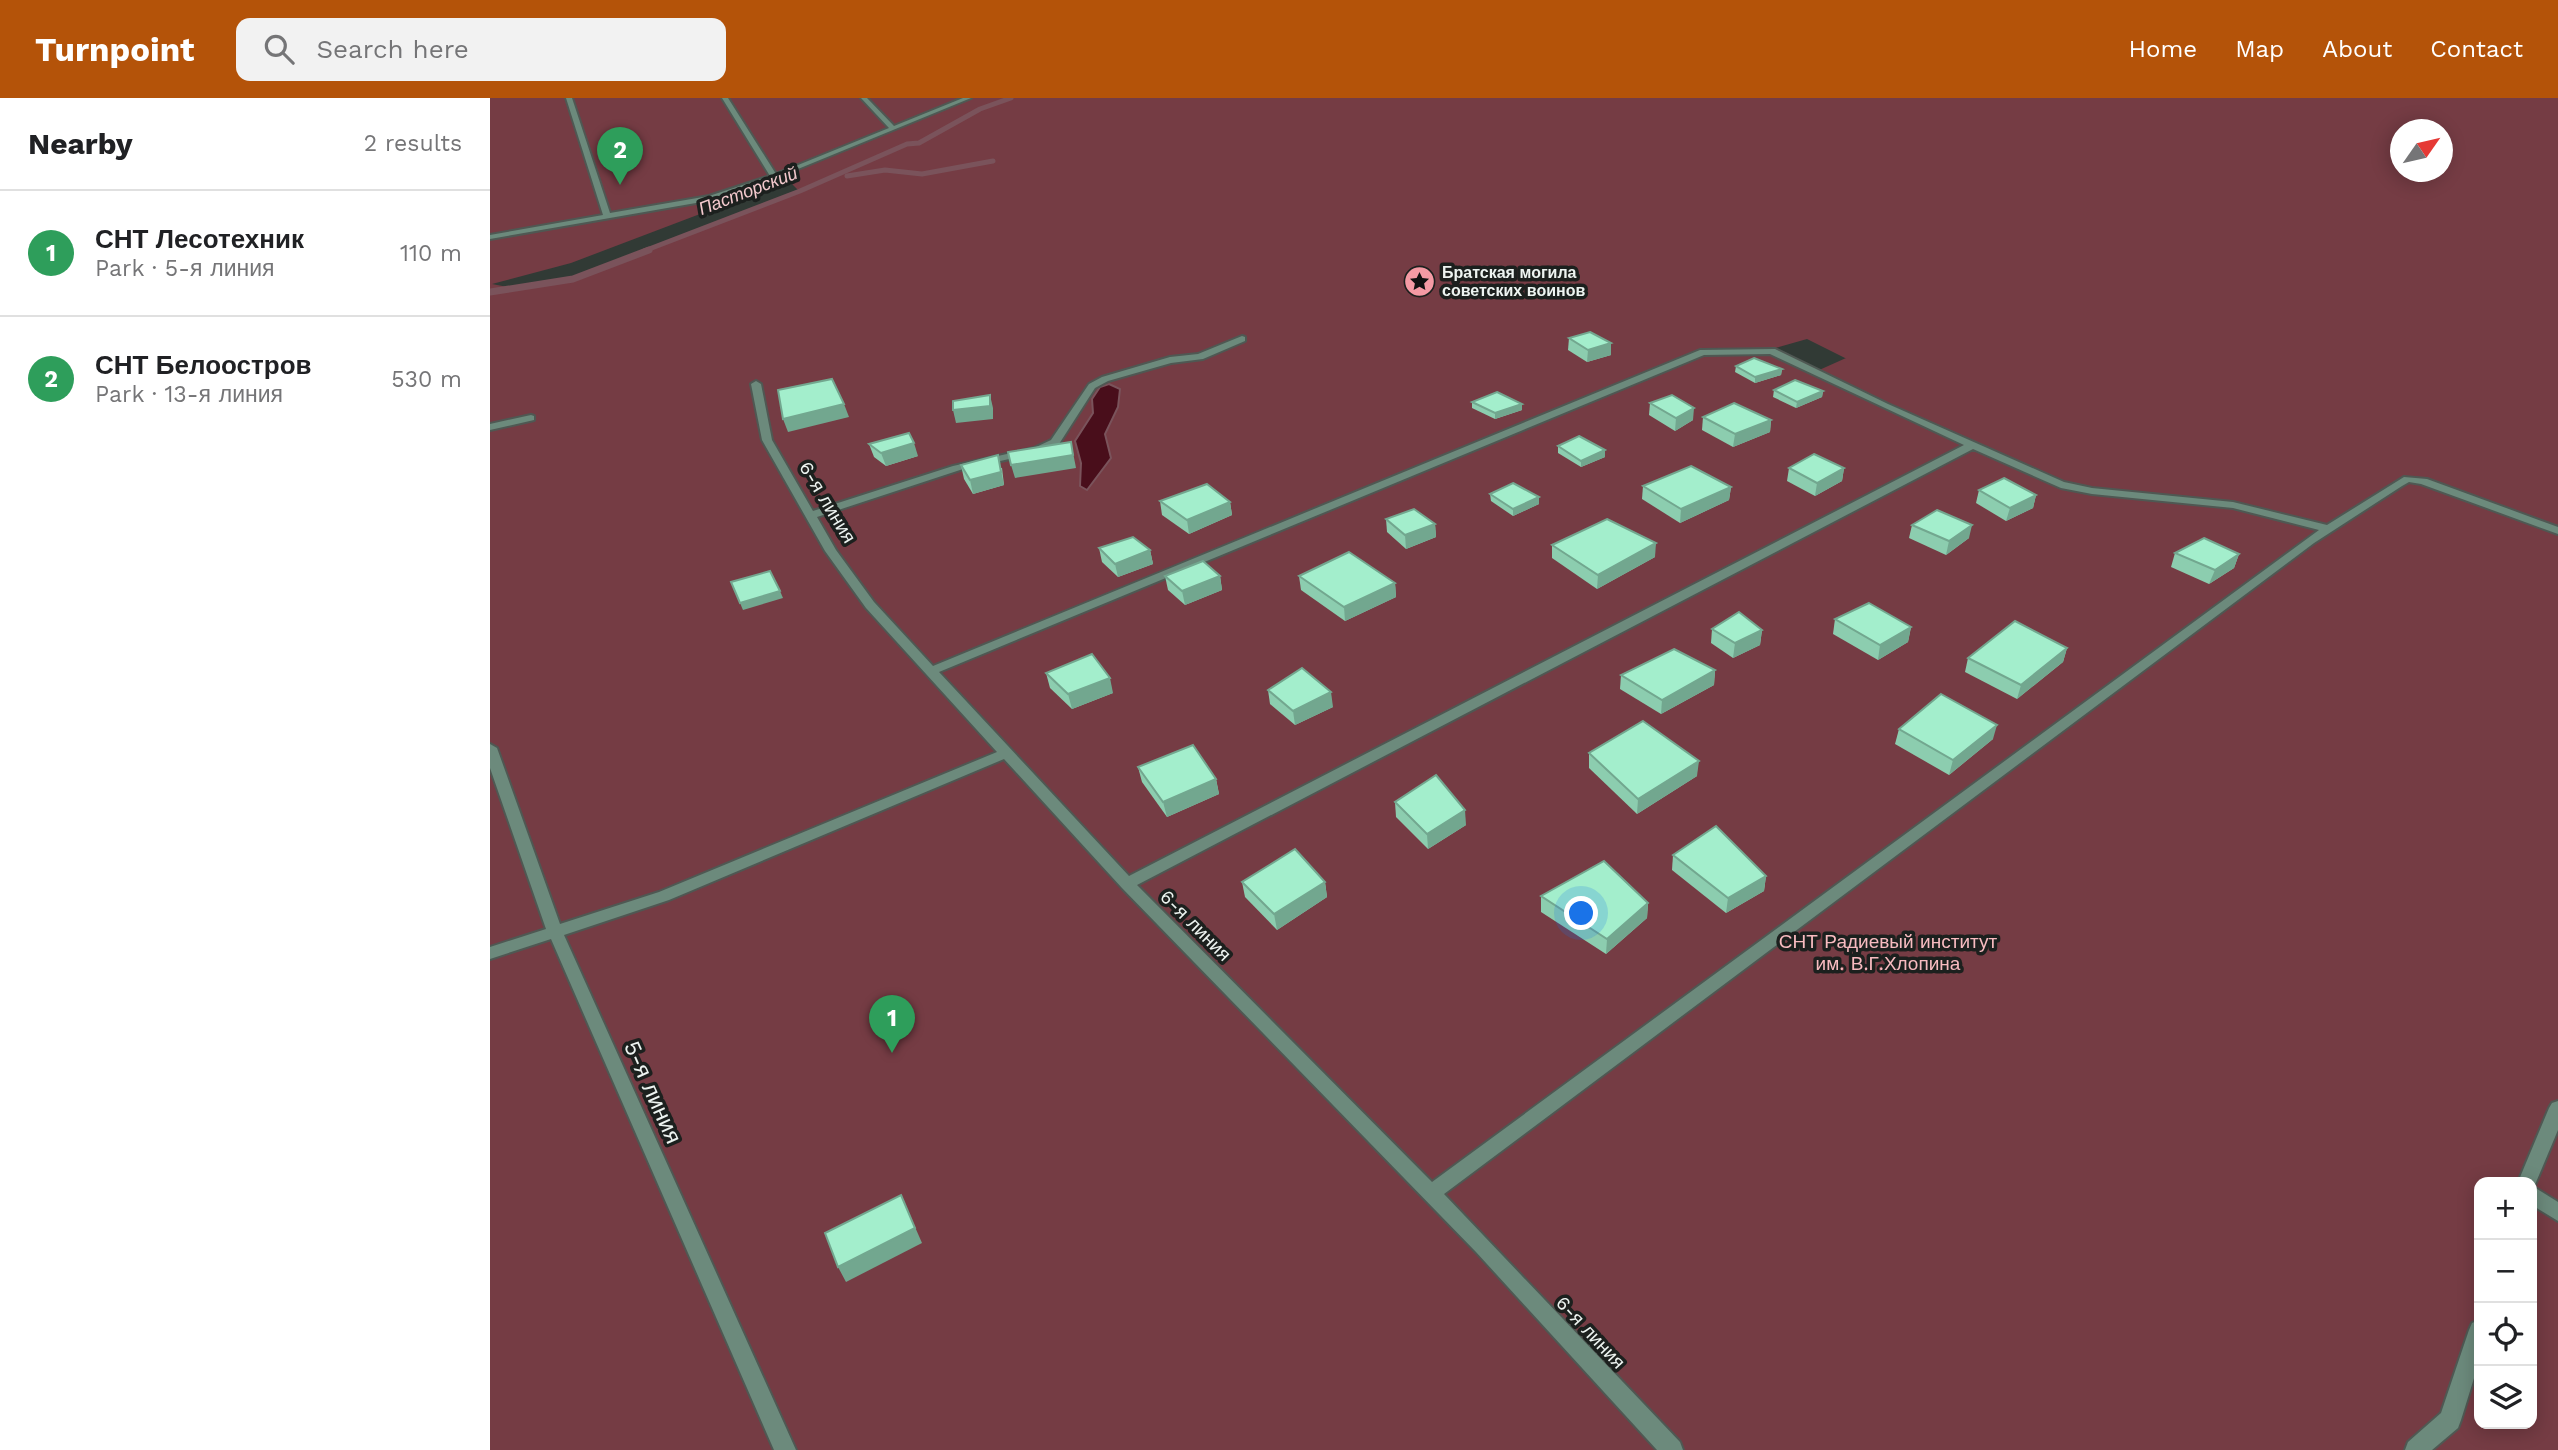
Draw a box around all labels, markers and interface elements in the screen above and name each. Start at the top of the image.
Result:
search box [236,18,726,81]
text: Turnpoint [35,30,194,69]
icon: search [260,30,298,68]
text: Search here [316,34,469,64]
text: Home [2129,35,2197,63]
text: Map [2235,35,2284,63]
text: About [2322,35,2392,63]
text: Contact [2430,35,2523,63]
north arrow [2390,119,2453,182]
text: Nearby [28,126,133,161]
pin: 2 [597,127,643,185]
text: 2 results [364,130,462,157]
water label: Пасторский [695,162,800,219]
text: СНТ Лесотехник [95,224,304,254]
text: 1 [46,240,56,267]
text: 110 m [400,240,462,267]
text: Park · 5-я линия [95,255,275,282]
place label: Братская могила советских воинов [1442,263,1585,300]
place icon: Братская могила советских воинов [1402,264,1436,298]
text: СНТ Белоостров [95,350,312,380]
text: 2 [44,366,58,393]
text: 530 m [391,366,462,393]
text: Park · 13-я линия [95,381,283,408]
street label: 6-я линия [794,457,861,547]
street label: 6-я линия [1155,885,1236,966]
your location [1564,896,1598,930]
park label: СНТ Радиевый институт им. В.Г.Хлопина [1779,930,1997,975]
pin: 1 [869,995,915,1053]
street label: 5-я линия [618,1037,687,1148]
map controls [2474,1177,2537,1429]
button: + [2474,1177,2537,1240]
button: − [2474,1240,2537,1303]
street label: 6-я линия [1551,1291,1630,1374]
button: locate [2474,1303,2537,1366]
button: layers [2474,1366,2537,1429]

